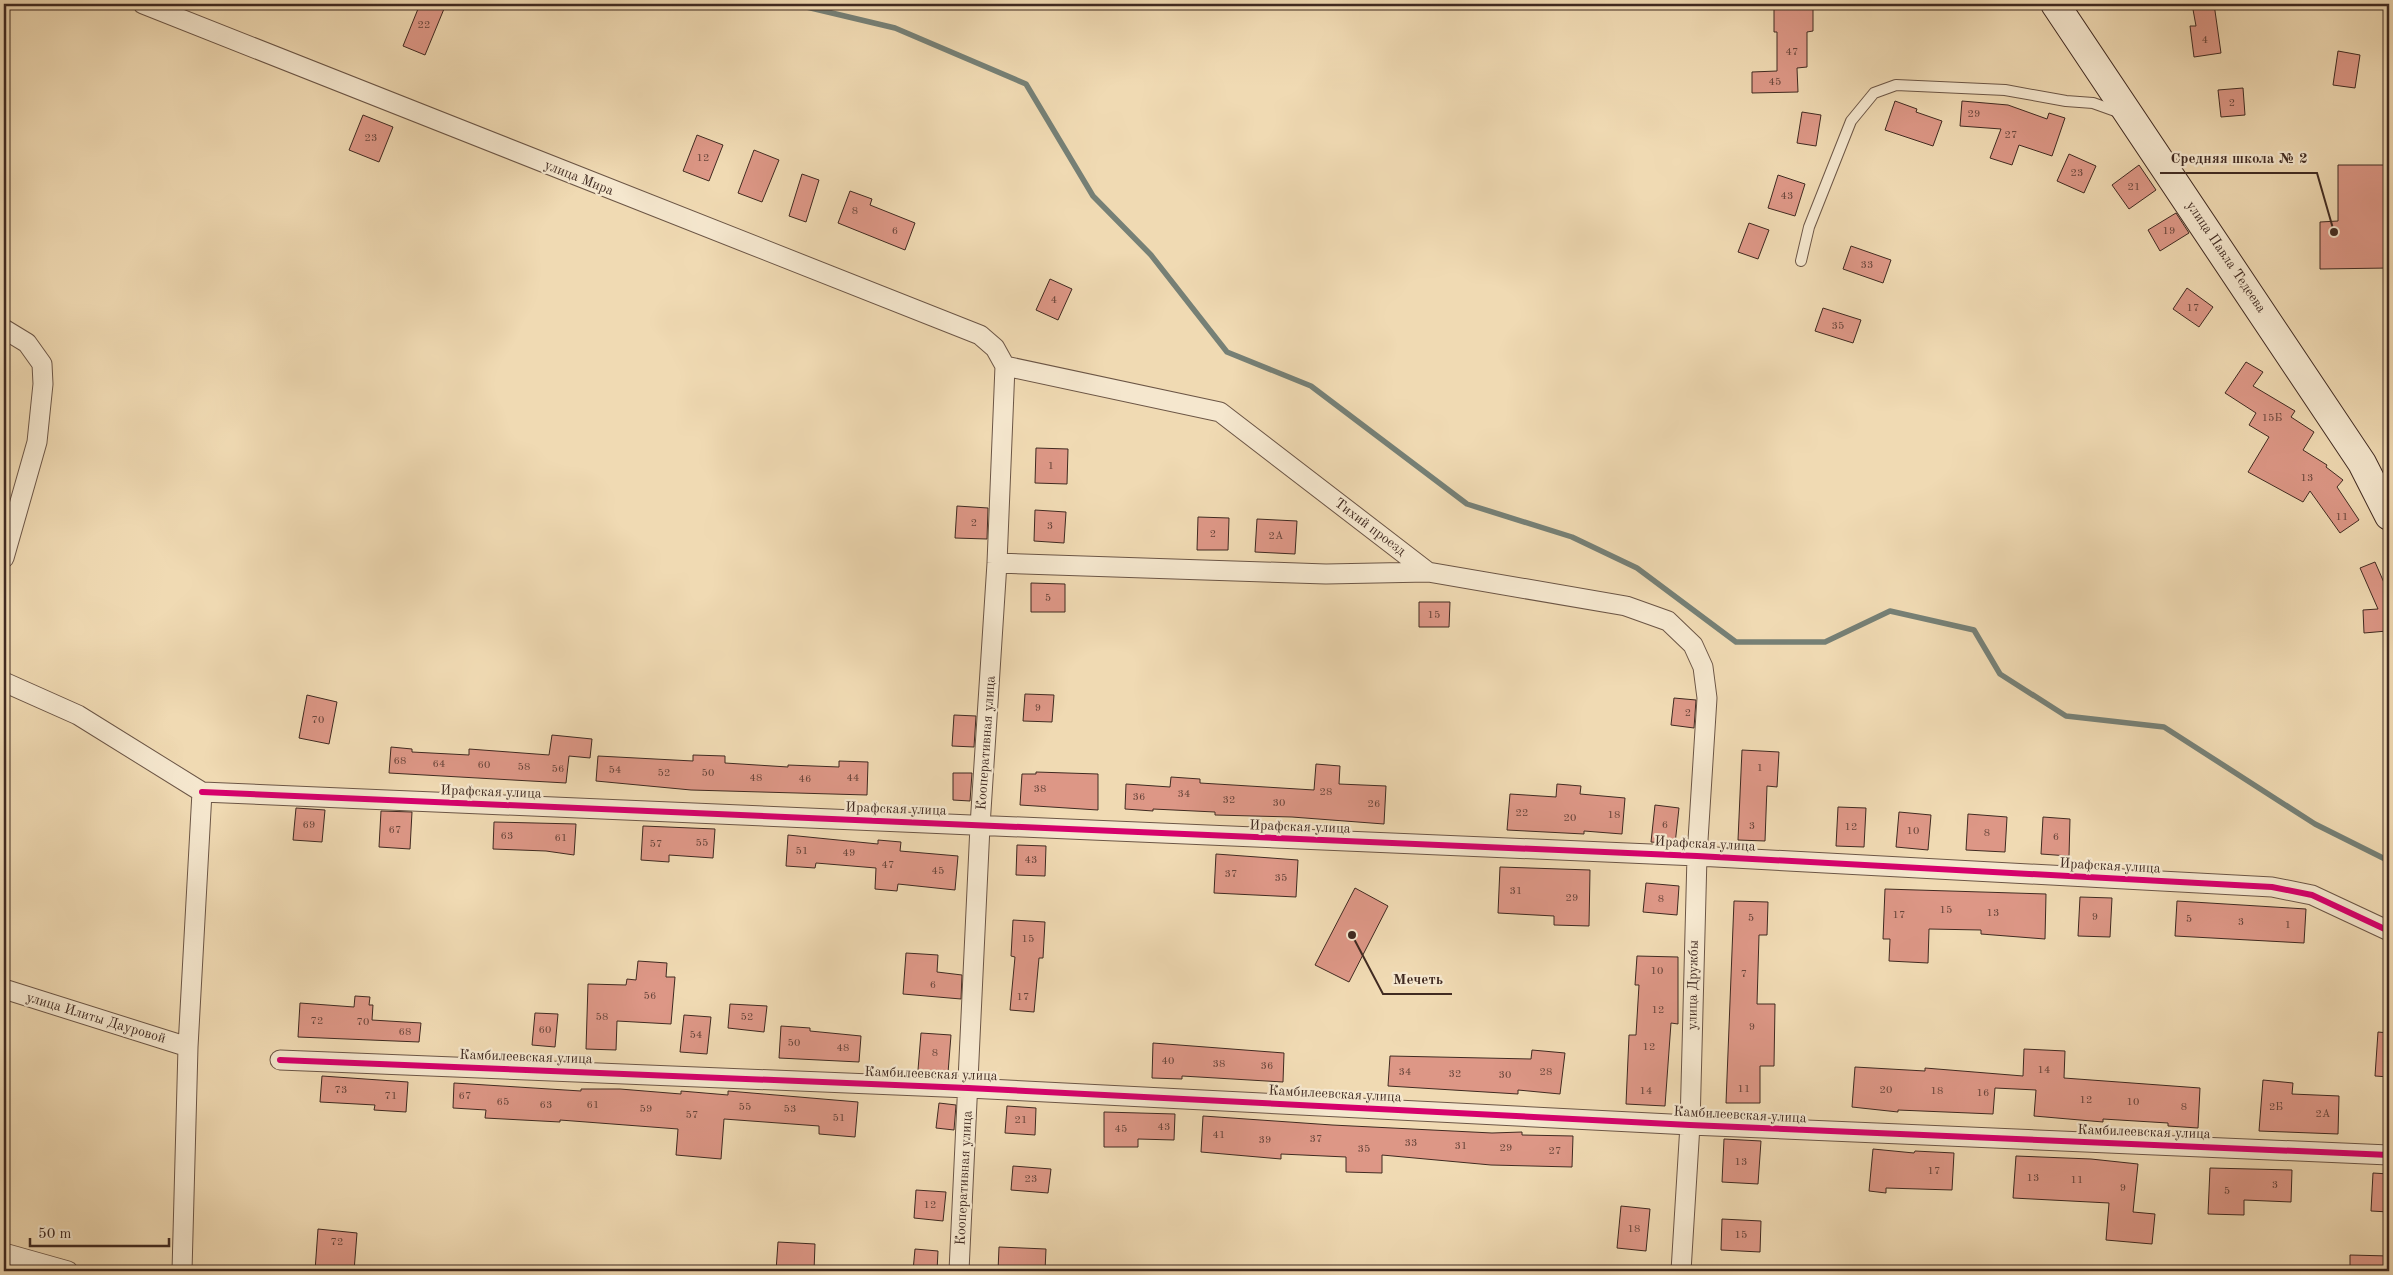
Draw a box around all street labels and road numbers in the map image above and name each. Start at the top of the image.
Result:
street label: улица Мира [542,158,616,198]
street label: улица Павла Тедеева [2184,199,2269,315]
street label: Тихий проезд [1332,496,1408,558]
street label: Кооперативная улица [974,675,998,811]
street label: Ирафская улица [440,783,542,802]
street label: Ирафская улица [845,800,947,819]
street label: Ирафская улица [1249,818,1351,837]
street label: Ирафская улица [1654,834,1756,855]
street label: Ирафская улица [2059,856,2161,877]
street label: улица Дружбы [1685,940,1701,1030]
street label: улица Илиты Дауровой [25,990,167,1046]
street label: Камбилеевская улица [459,1048,593,1066]
street label: Камбилеевская улица [864,1065,998,1083]
street label: Камбилеевская улица [1268,1084,1402,1104]
street label: Камбилеевская улица [1673,1105,1807,1125]
street label: Кооперативная улица [953,1110,975,1246]
street label: Камбилеевская улица [2077,1123,2211,1141]

